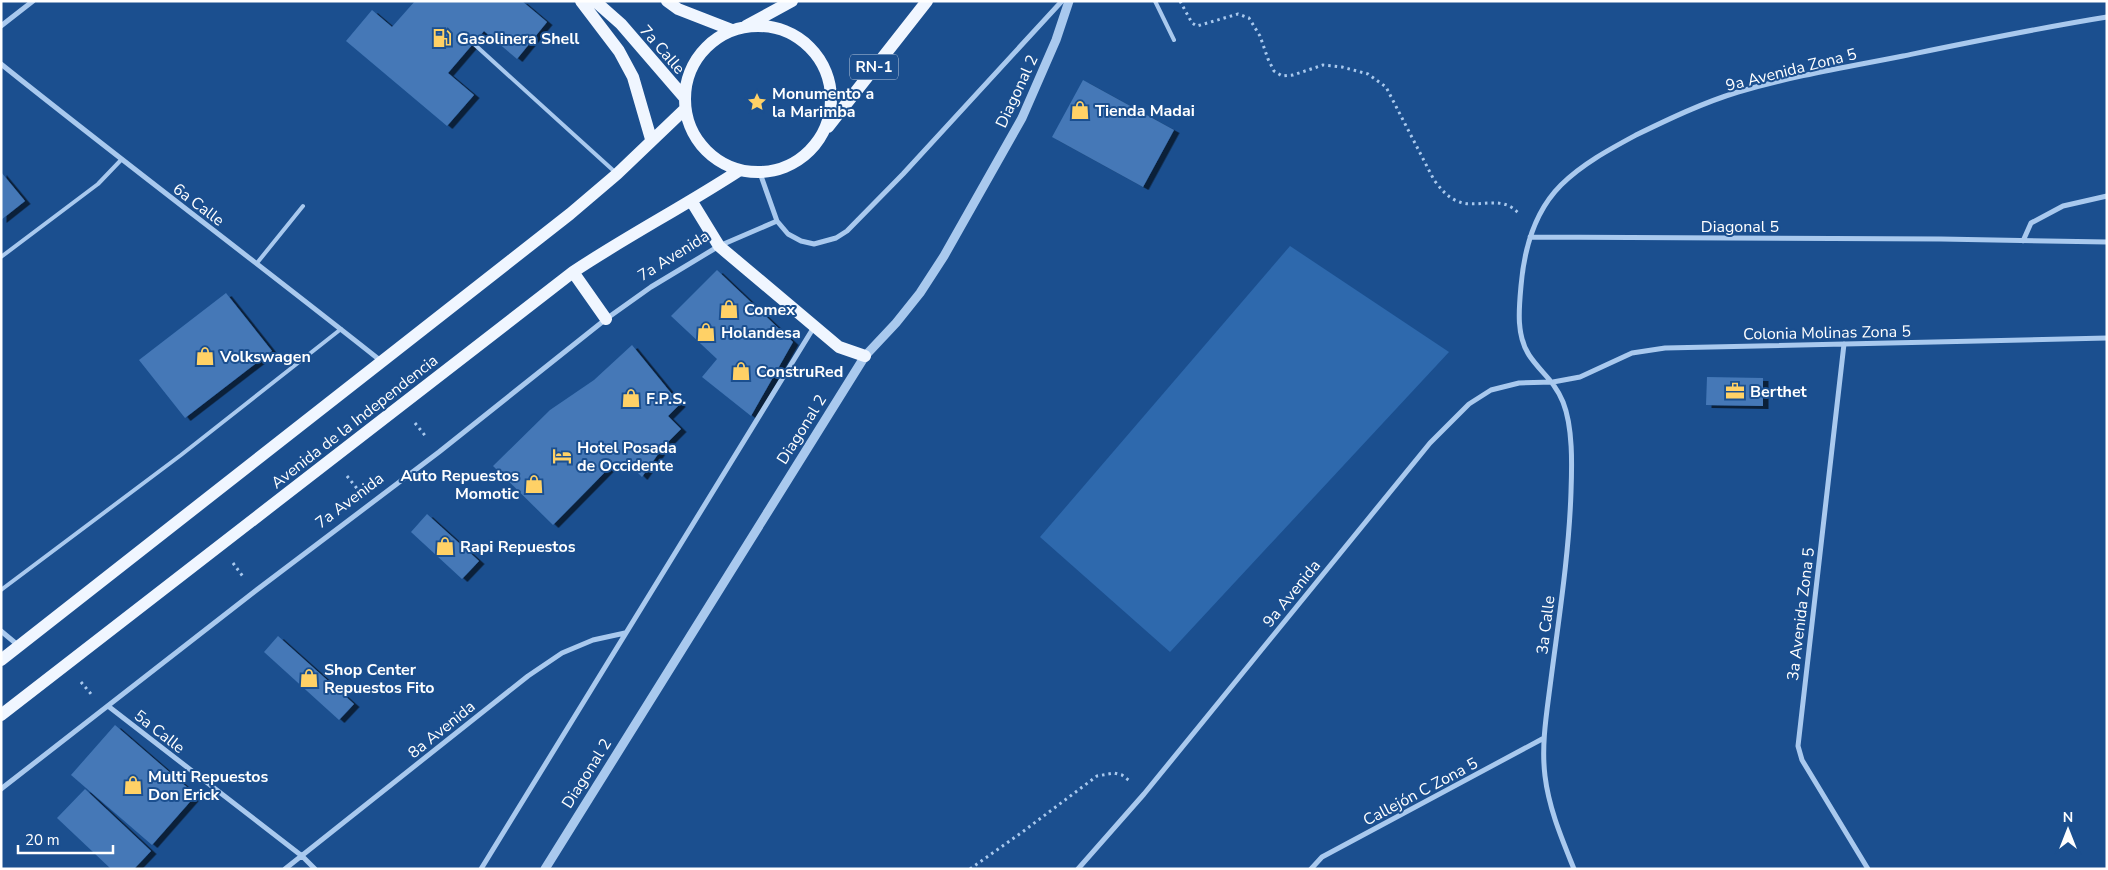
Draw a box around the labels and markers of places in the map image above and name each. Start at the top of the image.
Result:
fuel station icon: Gasolinera Shell [431,27,453,49]
place label: Gasolinera Shell [457,28,579,50]
place label: Monumento a la Marimba [772,83,874,123]
place icon: Monumento a la Marimba [746,91,768,113]
shop icon: Tienda Madai [1069,99,1091,121]
place label: Tienda Madai [1095,100,1195,122]
shop icon: Comex [718,298,740,320]
place label: Comex [744,299,795,321]
shop icon: Holandesa [695,321,717,343]
place label: Holandesa [721,322,801,344]
shop icon: Volkswagen [194,345,216,367]
place label: Volkswagen [219,346,311,368]
shop icon: ConstruRed [730,360,752,382]
place label: ConstruRed [756,361,843,383]
office icon: Berthet [1724,380,1746,402]
place label: Berthet [1750,381,1808,403]
shop icon: F.P.S. [620,387,642,409]
place label: F.P.S. [646,388,686,410]
place label: Hotel Posada de Occidente [577,437,677,477]
hotel icon: Hotel Posada de Occidente [551,445,573,467]
place label: Auto Repuestos Momotic [400,465,519,505]
shop icon: Auto Repuestos Momotic [523,473,545,495]
shop icon: Rapi Repuestos [434,535,456,557]
place label: Rapi Repuestos [460,536,576,558]
place label: Shop Center Repuestos Fito [324,659,434,699]
shop icon: Shop Center Repuestos Fito [298,667,320,689]
place label: Multi Repuestos Don Erick [148,766,269,806]
shop icon: Multi Repuestos Don Erick [122,774,144,796]

